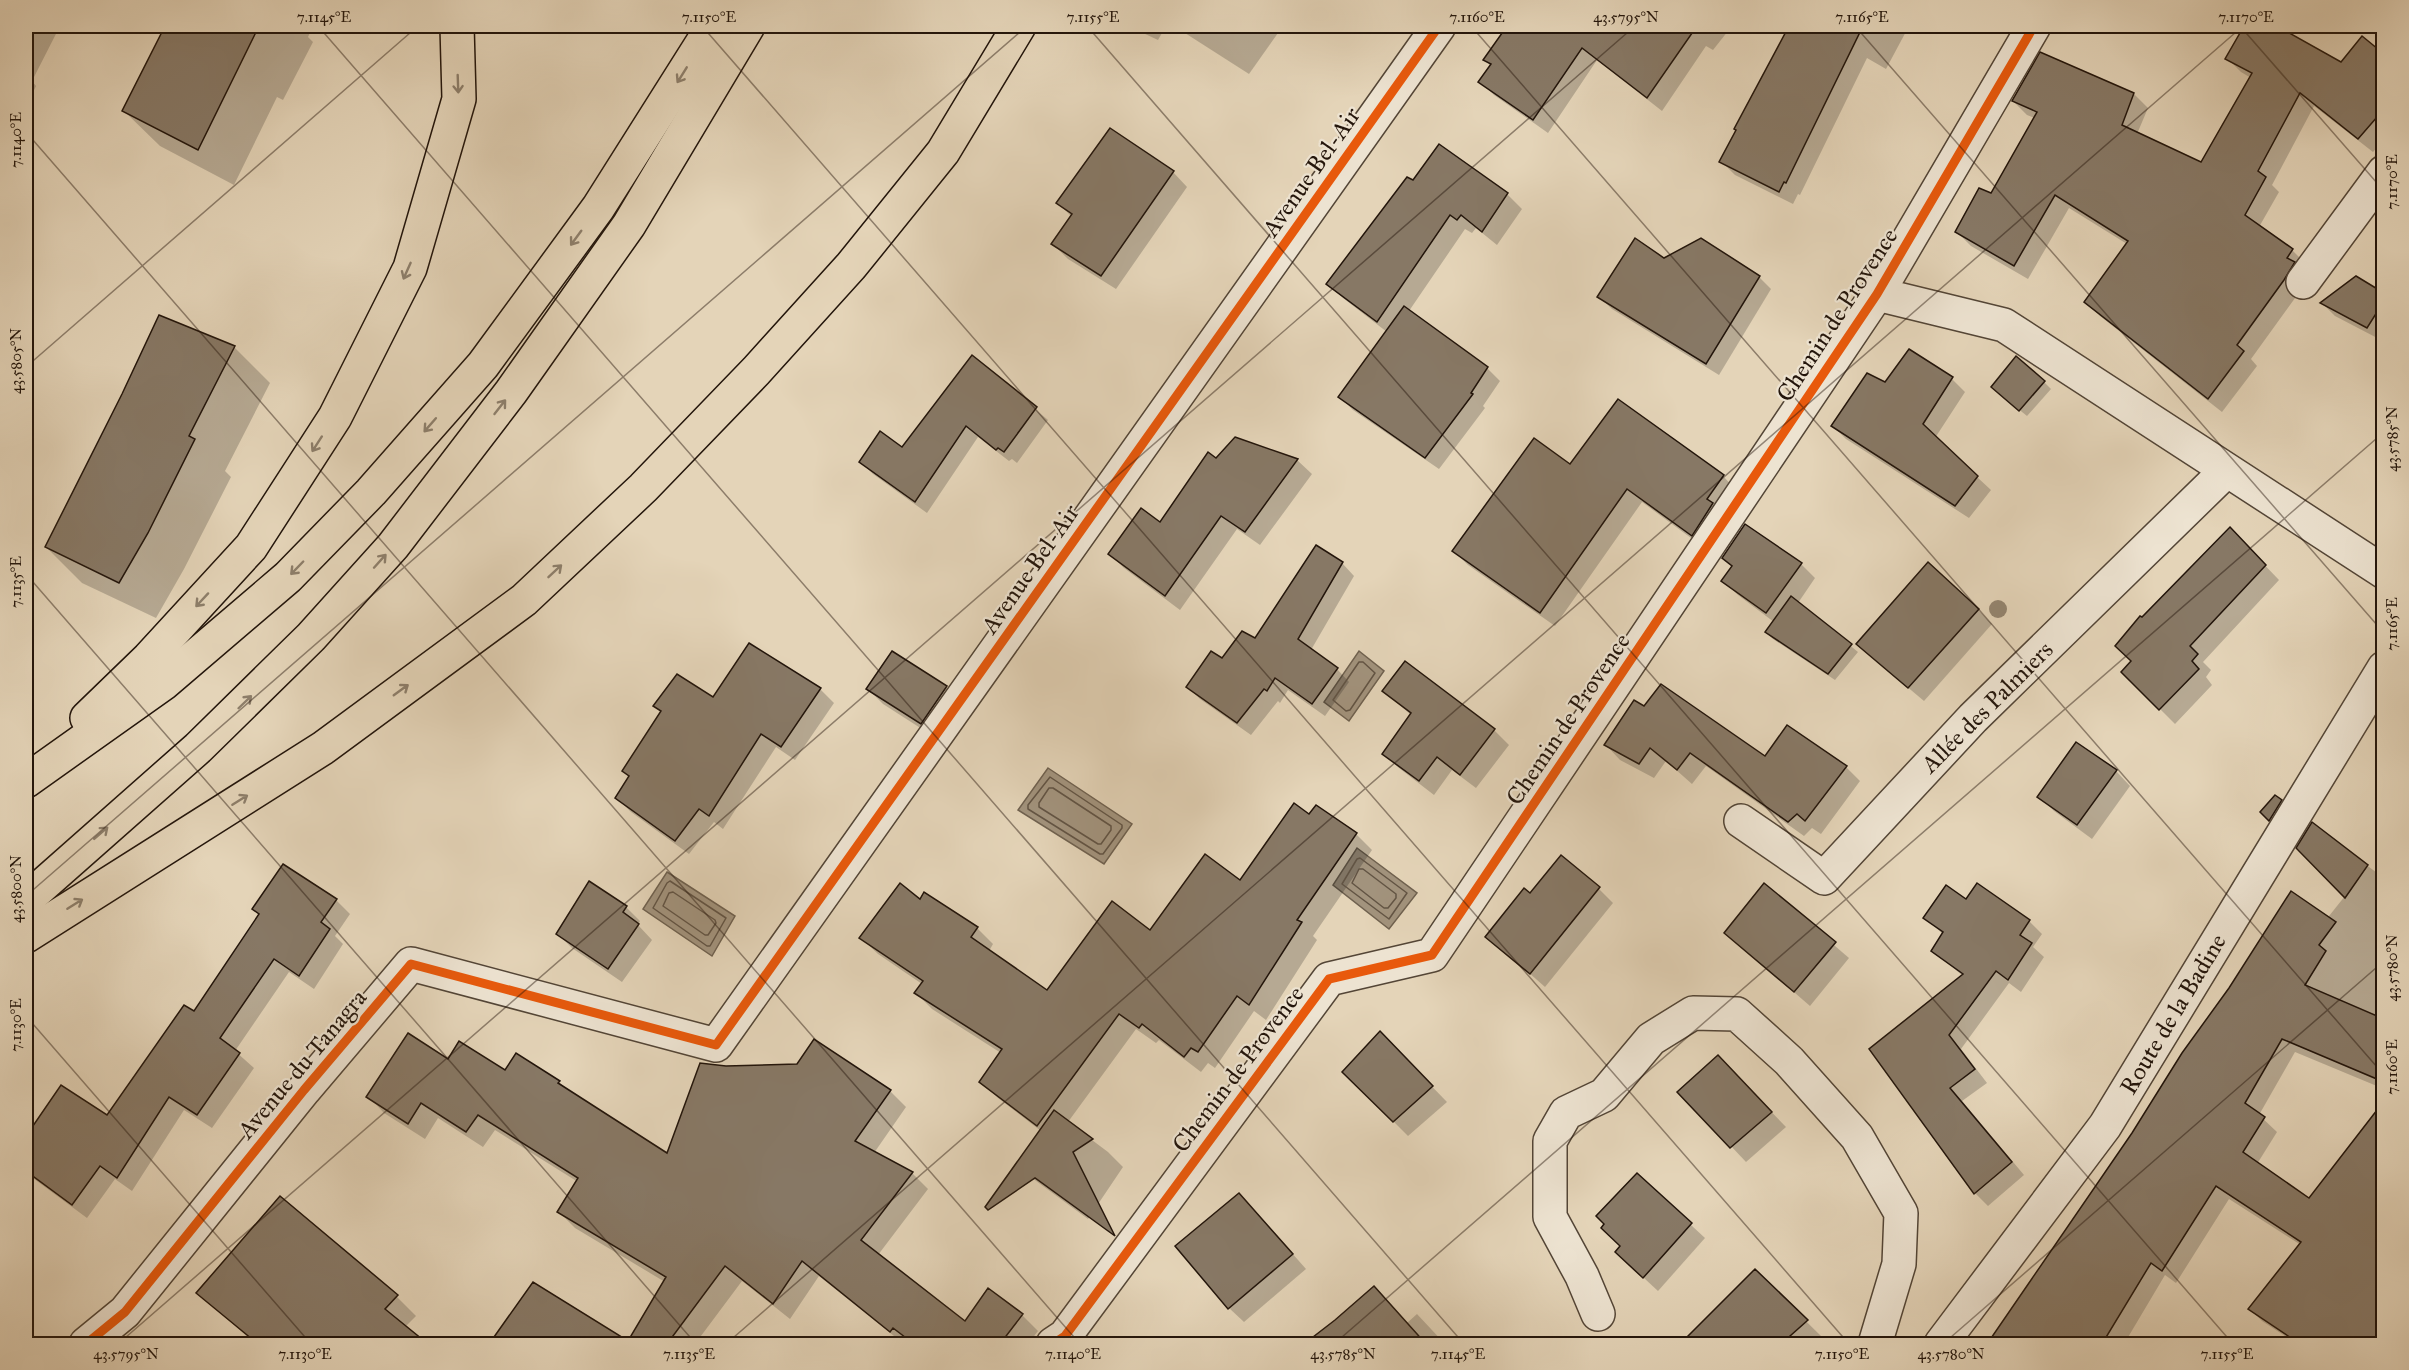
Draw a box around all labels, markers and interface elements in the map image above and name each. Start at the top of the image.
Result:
text: 7.1145°E [297,8,351,26]
text: 7.1150°E [682,8,737,26]
text: 7.1155°E [1067,8,1120,26]
text: 7.1160°E [1449,8,1505,26]
text: 43.5795°N [1593,8,1659,26]
text: 7.1165°E [1835,8,1889,26]
text: 7.1170°E [2218,8,2274,26]
one-way arrow [675,66,687,83]
one-way arrow [453,73,464,93]
street label: Avenue Bel-Air [1255,101,1367,243]
text: 7.1140°E [7,112,25,168]
text: 7.1170°E [2383,154,2401,210]
street label: Chemin de Provence [1770,223,1904,407]
one-way arrow [569,230,582,246]
one-way arrow [401,262,413,280]
text: 43.5805°N [7,328,25,394]
one-way arrow [493,400,506,416]
text: 43.5785°N [2383,406,2401,472]
one-way arrow [423,417,437,432]
one-way arrow [311,435,323,452]
street label: Avenue Bel-Air [974,498,1086,640]
one-way arrow [372,554,386,569]
text: 7.1135°E [7,556,25,608]
one-way arrow [290,560,304,575]
one-way arrow [547,564,562,578]
one-way arrow [195,593,209,608]
text: 7.1165°E [2383,597,2401,651]
street label: Chemin de Provence [1499,627,1637,811]
street label: Allée des Palmiers [1914,635,2059,780]
one-way arrow [392,684,408,697]
one-way arrow [238,695,253,709]
one-way arrow [231,794,248,806]
one-way arrow [93,826,108,840]
text: 43.5800°N [7,855,25,923]
one-way arrow [66,898,83,910]
street label: Route de la Badine [2113,928,2233,1100]
text: 43.5780°N [2383,934,2401,1002]
street label: Chemin de Provence [1166,980,1310,1158]
street label: Avenue du Tanagra [230,983,374,1146]
text: 7.1130°E [7,998,25,1052]
text: 7.1160°E [2383,1039,2401,1095]
text: 43.5795°N [93,1345,159,1363]
text: 7.1130°E [278,1345,332,1363]
text: 7.1135°E [663,1345,715,1363]
text: 7.1140°E [1045,1345,1101,1363]
text: 43.5785°N [1310,1345,1376,1363]
text: 7.1145°E [1431,1345,1485,1363]
text: 7.1150°E [1815,1345,1870,1363]
text: 43.5780°N [1917,1345,1985,1363]
text: 7.1155°E [2201,1345,2254,1363]

